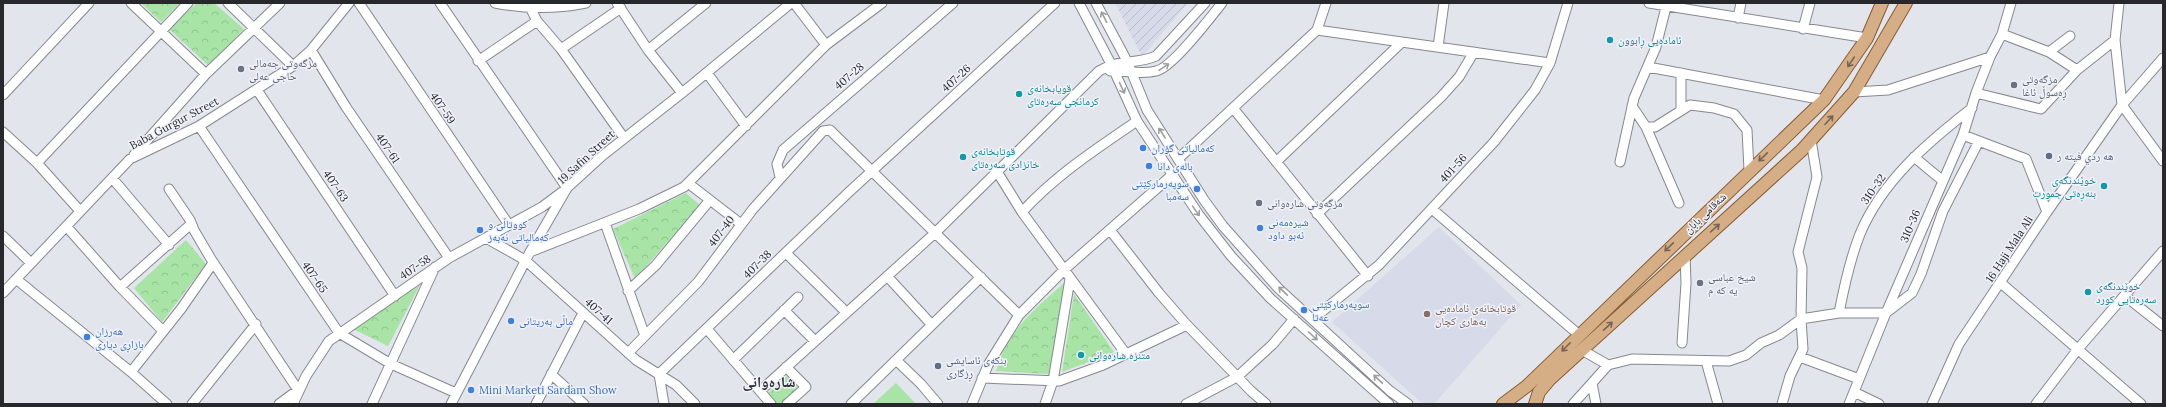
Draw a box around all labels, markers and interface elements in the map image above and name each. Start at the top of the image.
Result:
one-way arrow [1099,11,1107,23]
place label: ئامادەیی ڕابوون [1618,33,1682,49]
marker: ئامادەیی ڕابوون [1605,35,1615,45]
place label: مزگەوتی جەمالی حاجی عەلی [249,56,317,83]
one-way arrow [1847,56,1855,67]
street label: 407-28 [831,59,867,93]
street label: 407-26 [938,61,974,95]
one-way arrow [1158,63,1169,71]
marker: مزگەوتی جەمالی حاجی عەلی [236,64,246,74]
place label: مزگەوتی ڕەسوڵ ئاغا [2022,72,2067,101]
marker: مزگەوتی ڕەسوڵ ئاغا [2009,80,2019,90]
place label: قویابخانەی کرمانجی سەرەتای [1027,81,1099,108]
one-way arrow [1119,81,1126,93]
marker: قویابخانەی کرمانجی سەرەتای [1014,89,1024,99]
street label: 407-59 [427,90,459,126]
street label: Baba Gurgur Street [127,93,221,152]
one-way arrow [1825,115,1834,125]
street label: 19 Safin Street [555,127,618,187]
one-way arrow [1157,127,1165,139]
street label: 407-61 [373,130,403,166]
place label: کەمالیاتی گۆران [1151,141,1215,155]
marker: کەمالیاتی گۆران [1138,143,1148,153]
place label: قوتابخانەی خانزادی سەرەتای [971,144,1039,171]
place label: هه ردي فيته ر [2056,149,2114,165]
street label: 401-56 [1436,151,1470,185]
marker: هه ردي فيته ر [2044,151,2054,161]
marker: قوتابخانەی خانزادی سەرەتای [958,152,968,162]
one-way arrow [1758,152,1768,162]
place label: بالەی دانا [1157,159,1193,173]
marker: بالەی دانا [1144,161,1154,171]
street label: 407-63 [320,167,352,205]
street label: 310-32 [1857,171,1889,207]
place label: خوێندنگەی بنەڕەتی جمورت [2032,173,2096,202]
place label: سوپەرمارکێتی سەمبا [1132,176,1189,203]
marker: خوێندنگەی بنەڕەتی جمورت [2099,181,2109,191]
marker: سوپەرمارکێتی سەمبا [1192,184,1202,194]
street label: شەقامی بابان [1681,190,1729,236]
place label: مزگەوتی شارەوانی [1267,196,1342,210]
marker: مزگەوتی شارەوانی [1254,198,1264,208]
one-way arrow [1192,205,1200,216]
street label: 310-36 [1897,207,1923,245]
street label: 407-40 [705,212,737,249]
street label: 16 Haji Mala Ali [1982,213,2036,285]
place label: شیرەمەنی ئەبو داود [1268,215,1309,242]
place label: کووتاڵی و کەمالیاتی نەبەز [487,217,549,244]
marker: شیرەمەنی ئەبو داود [1255,223,1265,233]
one-way arrow [1709,224,1720,233]
marker: کووتاڵی و کەمالیاتی نەبەز [475,225,485,235]
one-way arrow [1664,242,1674,252]
street label: 407-38 [740,247,774,281]
street label: 407-58 [397,251,433,283]
street label: 407-65 [299,259,331,295]
place label: شیخ عباسی یه که م [1708,270,1756,297]
marker: شیخ عباسی یه که م [1695,278,1705,288]
place label: خوێندنگەی سەرەتایی کورد [2096,279,2156,306]
one-way arrow [1277,287,1288,296]
marker: خوێندنگەی سەرەتایی کورد [2083,287,2093,297]
street label: 407-41 [582,295,616,327]
place label: سوپەرمارکێتی عەتا [1312,297,1369,324]
place label: قوتابخانەی ئامادەیی بەهاری کچان [1435,301,1517,328]
marker: سوپەرمارکێتی عەتا [1299,305,1309,315]
marker: قوتابخانەی ئامادەیی بەهاری کچان [1422,309,1432,319]
place label: ماڵی بەریتانی [519,314,573,328]
marker: ماڵی بەریتانی [506,316,516,326]
one-way arrow [1603,321,1614,330]
place label: هەرزان بازاڕی دیاری [95,324,144,353]
marker: هەرزان بازاڕی دیاری [82,332,92,342]
one-way arrow [1308,332,1318,341]
one-way arrow [1561,342,1571,352]
place label: متنزه شارەوانی [1089,348,1150,362]
marker: متنزه شارەوانی [1076,350,1086,360]
place label: بنکەی ئاسایشی ڕزگاری [946,353,1006,382]
marker: بنکەی ئاسایشی ڕزگاری [933,361,943,371]
district label: شارەوانی [742,372,796,391]
one-way arrow [1373,375,1383,384]
place label: Mini Marketi Sardam Show [479,383,617,397]
marker: Mini Marketi Sardam Show [466,385,476,395]

